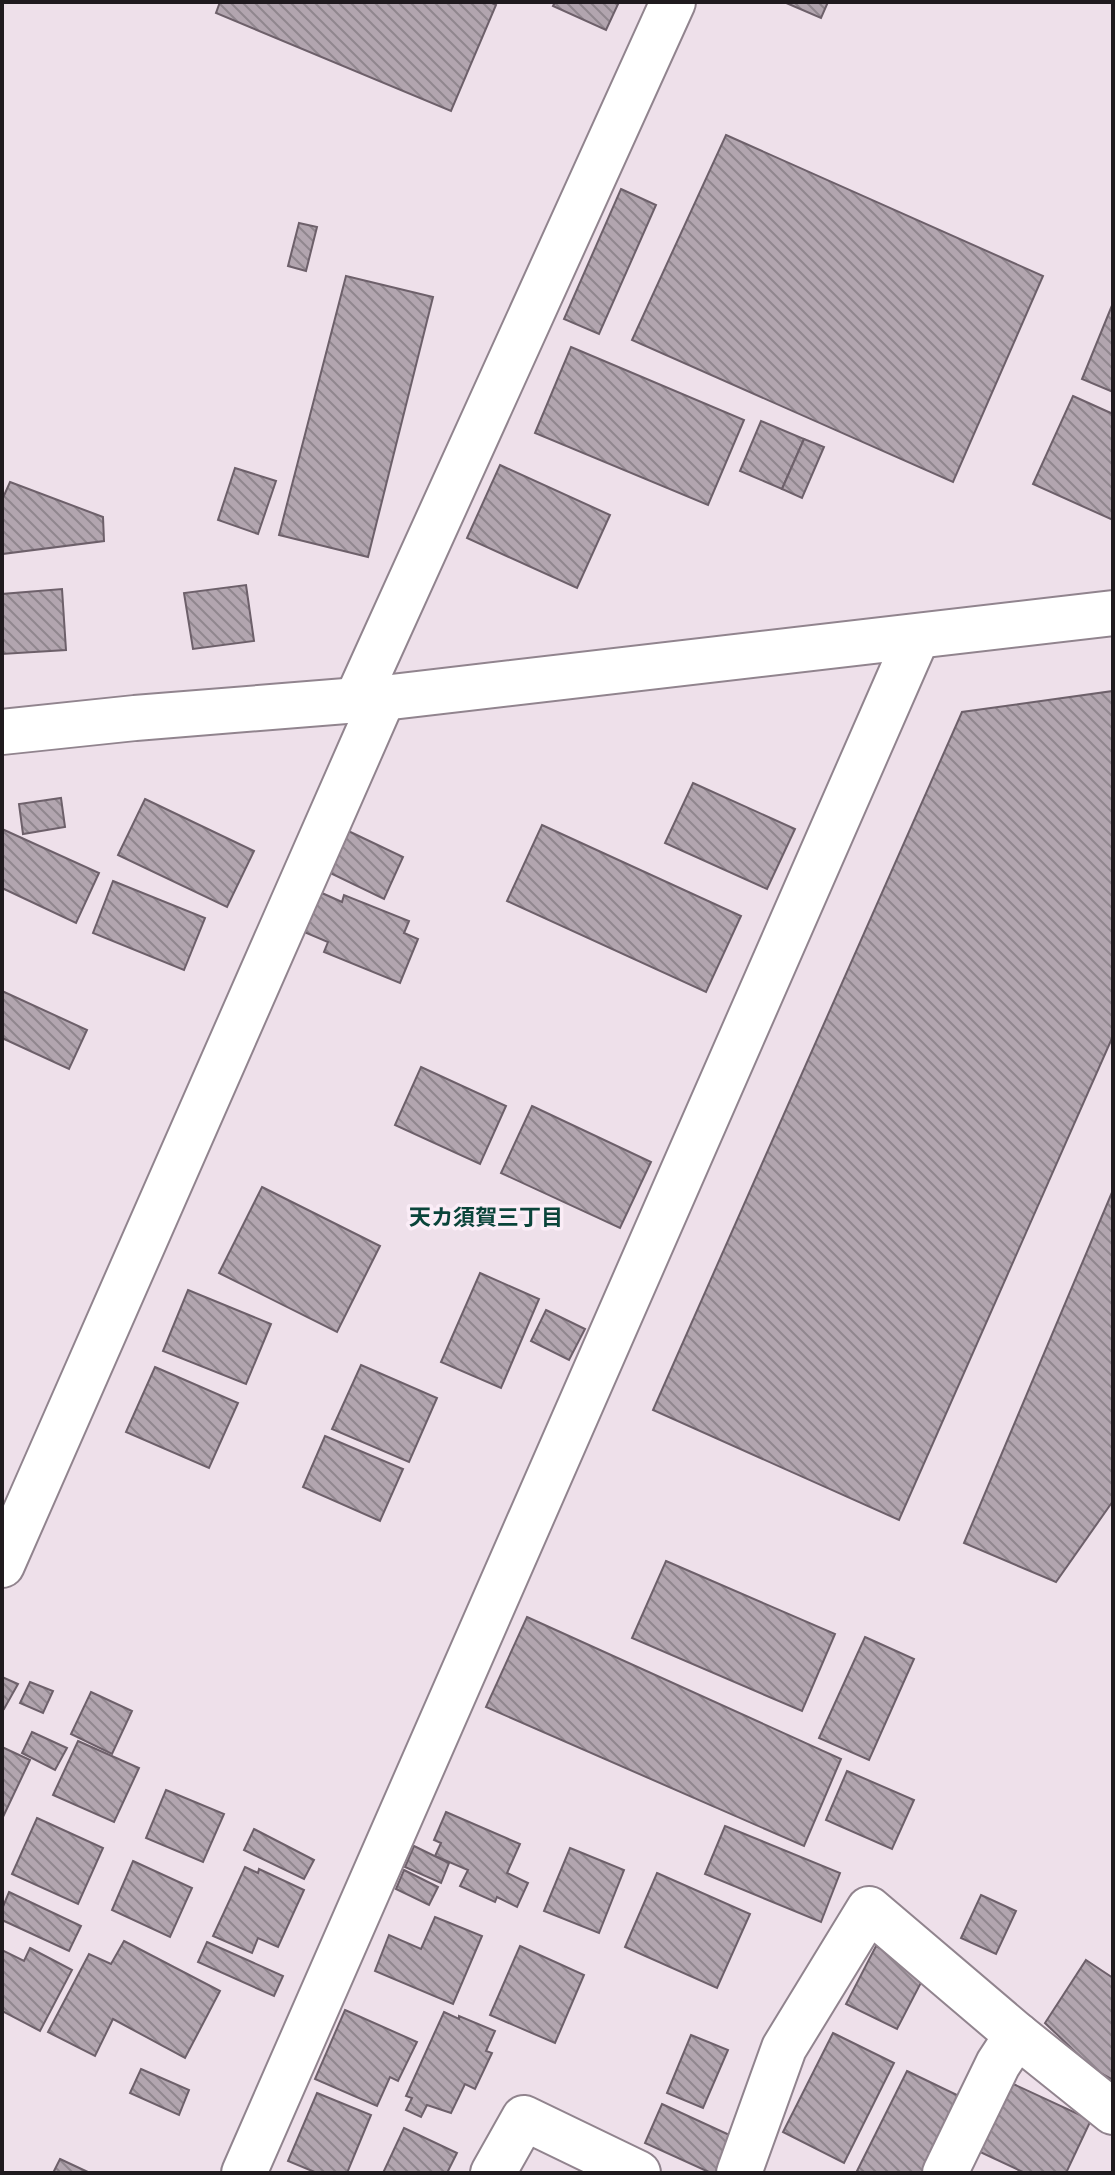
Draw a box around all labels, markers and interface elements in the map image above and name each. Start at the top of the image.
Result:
district label: 天カ須賀三丁目 [409,1204,563,1231]

